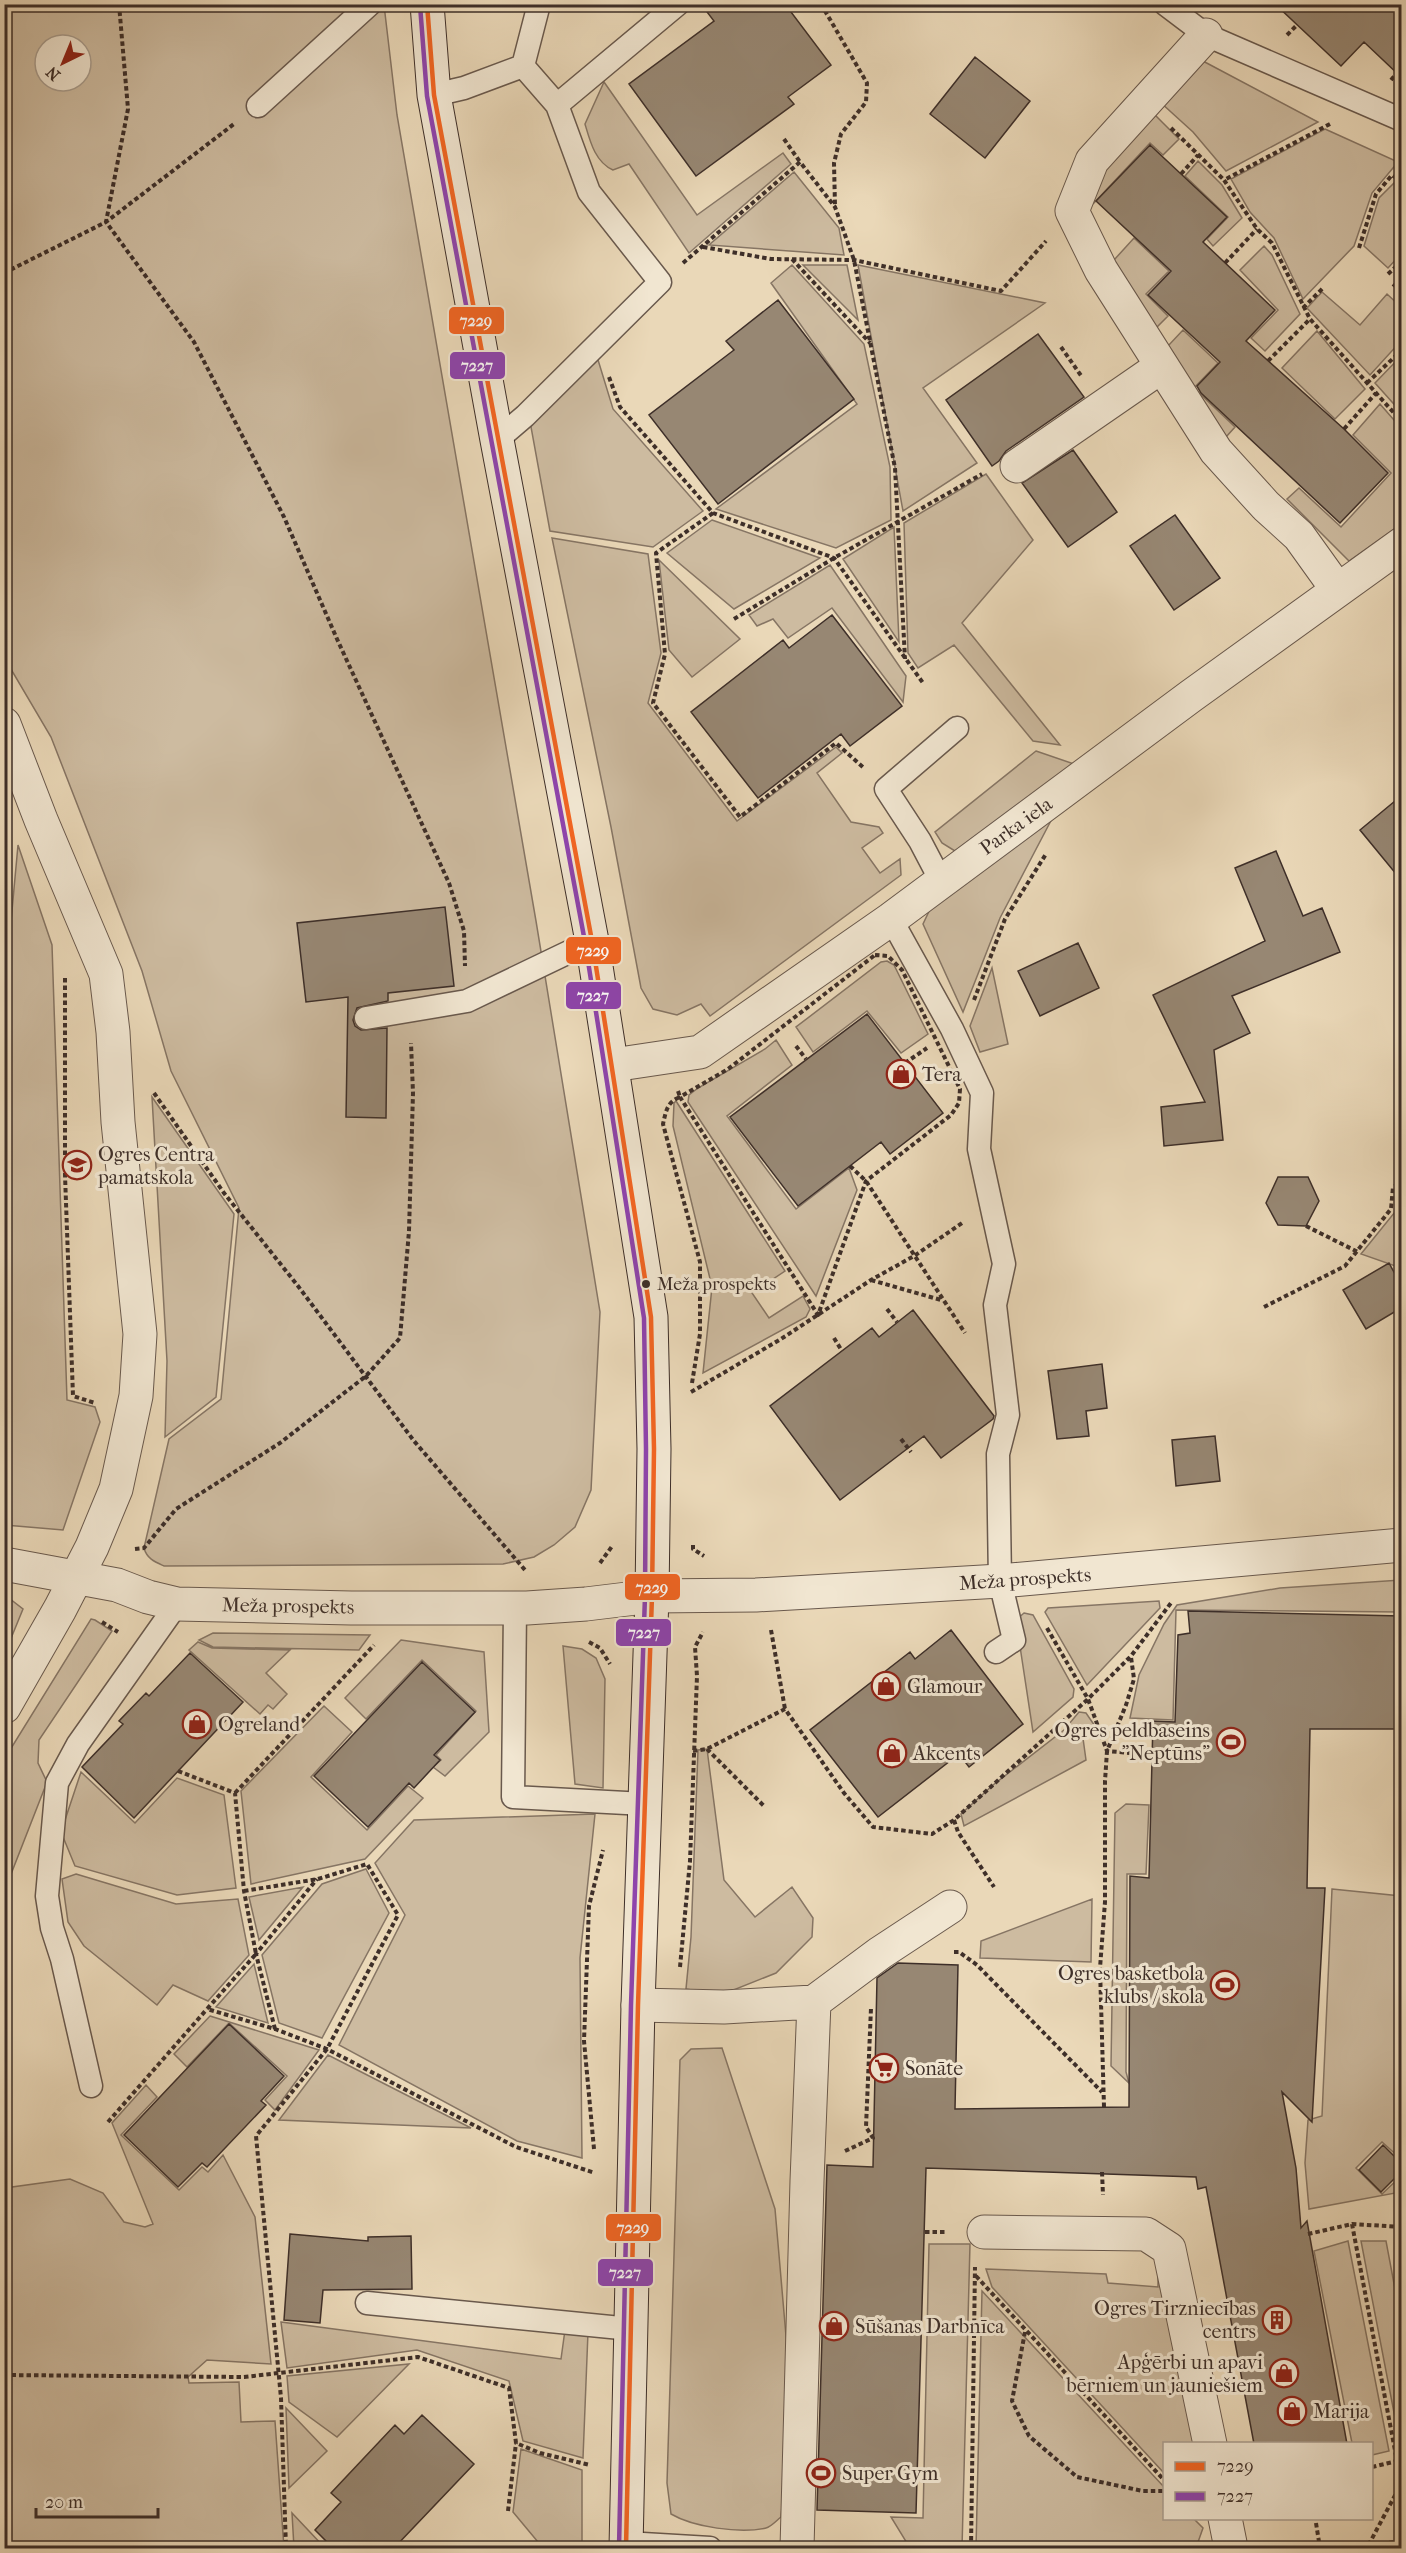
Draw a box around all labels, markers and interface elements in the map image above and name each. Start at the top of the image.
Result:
north arrow [33,33,93,93]
text: N [42,62,64,85]
line badge: 7229 [448,306,505,335]
text: 7229 [459,311,492,331]
line badge: 7227 [449,351,506,380]
text: 7227 [460,356,493,375]
street label: Parka iela [975,792,1057,860]
line badge: 7229 [565,936,622,965]
text: 7229 [576,941,609,961]
line badge: 7227 [565,981,622,1010]
text: 7227 [576,986,609,1005]
shop icon: Tera [885,1058,917,1090]
place label: Tera [922,1063,962,1086]
place label: Ogres Centra pamatskola [97,1143,215,1189]
school or university icon: Ogres Centra pamatskola [61,1149,93,1181]
place label: Meža prospekts [657,1274,777,1295]
marker: Meža prospekts [640,1278,652,1290]
street label: Meža prospekts [958,1563,1092,1595]
line badge: 7229 [624,1573,681,1601]
text: 7229 [635,1578,668,1598]
street label: Meža prospekts [222,1593,354,1619]
line badge: 7227 [615,1618,672,1647]
text: 7227 [627,1623,660,1642]
shop icon: Glamour [870,1670,902,1702]
place label: Glamour [907,1675,983,1698]
shop icon: Ogreland [181,1708,213,1740]
place label: Ogreland [218,1713,301,1736]
place label: Ogres peldbaseins "Neptūns" [1055,1719,1210,1765]
sports icon: Ogres peldbaseins "Neptūns" [1215,1726,1247,1758]
shop icon: Akcents [876,1737,908,1769]
place label: Akcents [912,1742,981,1765]
place label: Ogres basketbola klubs / skola [1058,1962,1205,2008]
sports icon: Ogres basketbola klubs / skola [1209,1969,1241,2001]
supermarket icon: Sonāte [868,2052,900,2084]
place label: Sonāte [905,2057,963,2080]
line badge: 7229 [605,2213,662,2242]
text: 7229 [616,2218,649,2238]
line badge: 7227 [597,2258,654,2287]
text: 7227 [608,2263,641,2282]
place label: Ogres Tirzniecības centrs [1094,2297,1256,2343]
building icon: Ogres Tirzniecības centrs [1261,2304,1293,2336]
shop icon: Sūšanas Darbnīca [818,2310,850,2342]
place label: Sūšanas Darbnīca [855,2315,1005,2338]
place label: Apģērbi un apavi bērniem un jauniešiem [1065,2351,1263,2397]
shop icon: Apģērbi un apavi bērniem un jauniešiem [1268,2357,1300,2389]
shop icon: Marija [1276,2395,1308,2427]
place label: Marija [1313,2400,1370,2423]
legend [1163,2442,1373,2520]
text: 7229 [1217,2456,1254,2477]
sports icon: Super Gym [805,2457,837,2489]
place label: Super Gym [842,2462,939,2485]
scale bar [36,2481,158,2519]
text: 7227 [1217,2486,1253,2507]
text: 20 m [45,2492,83,2513]

